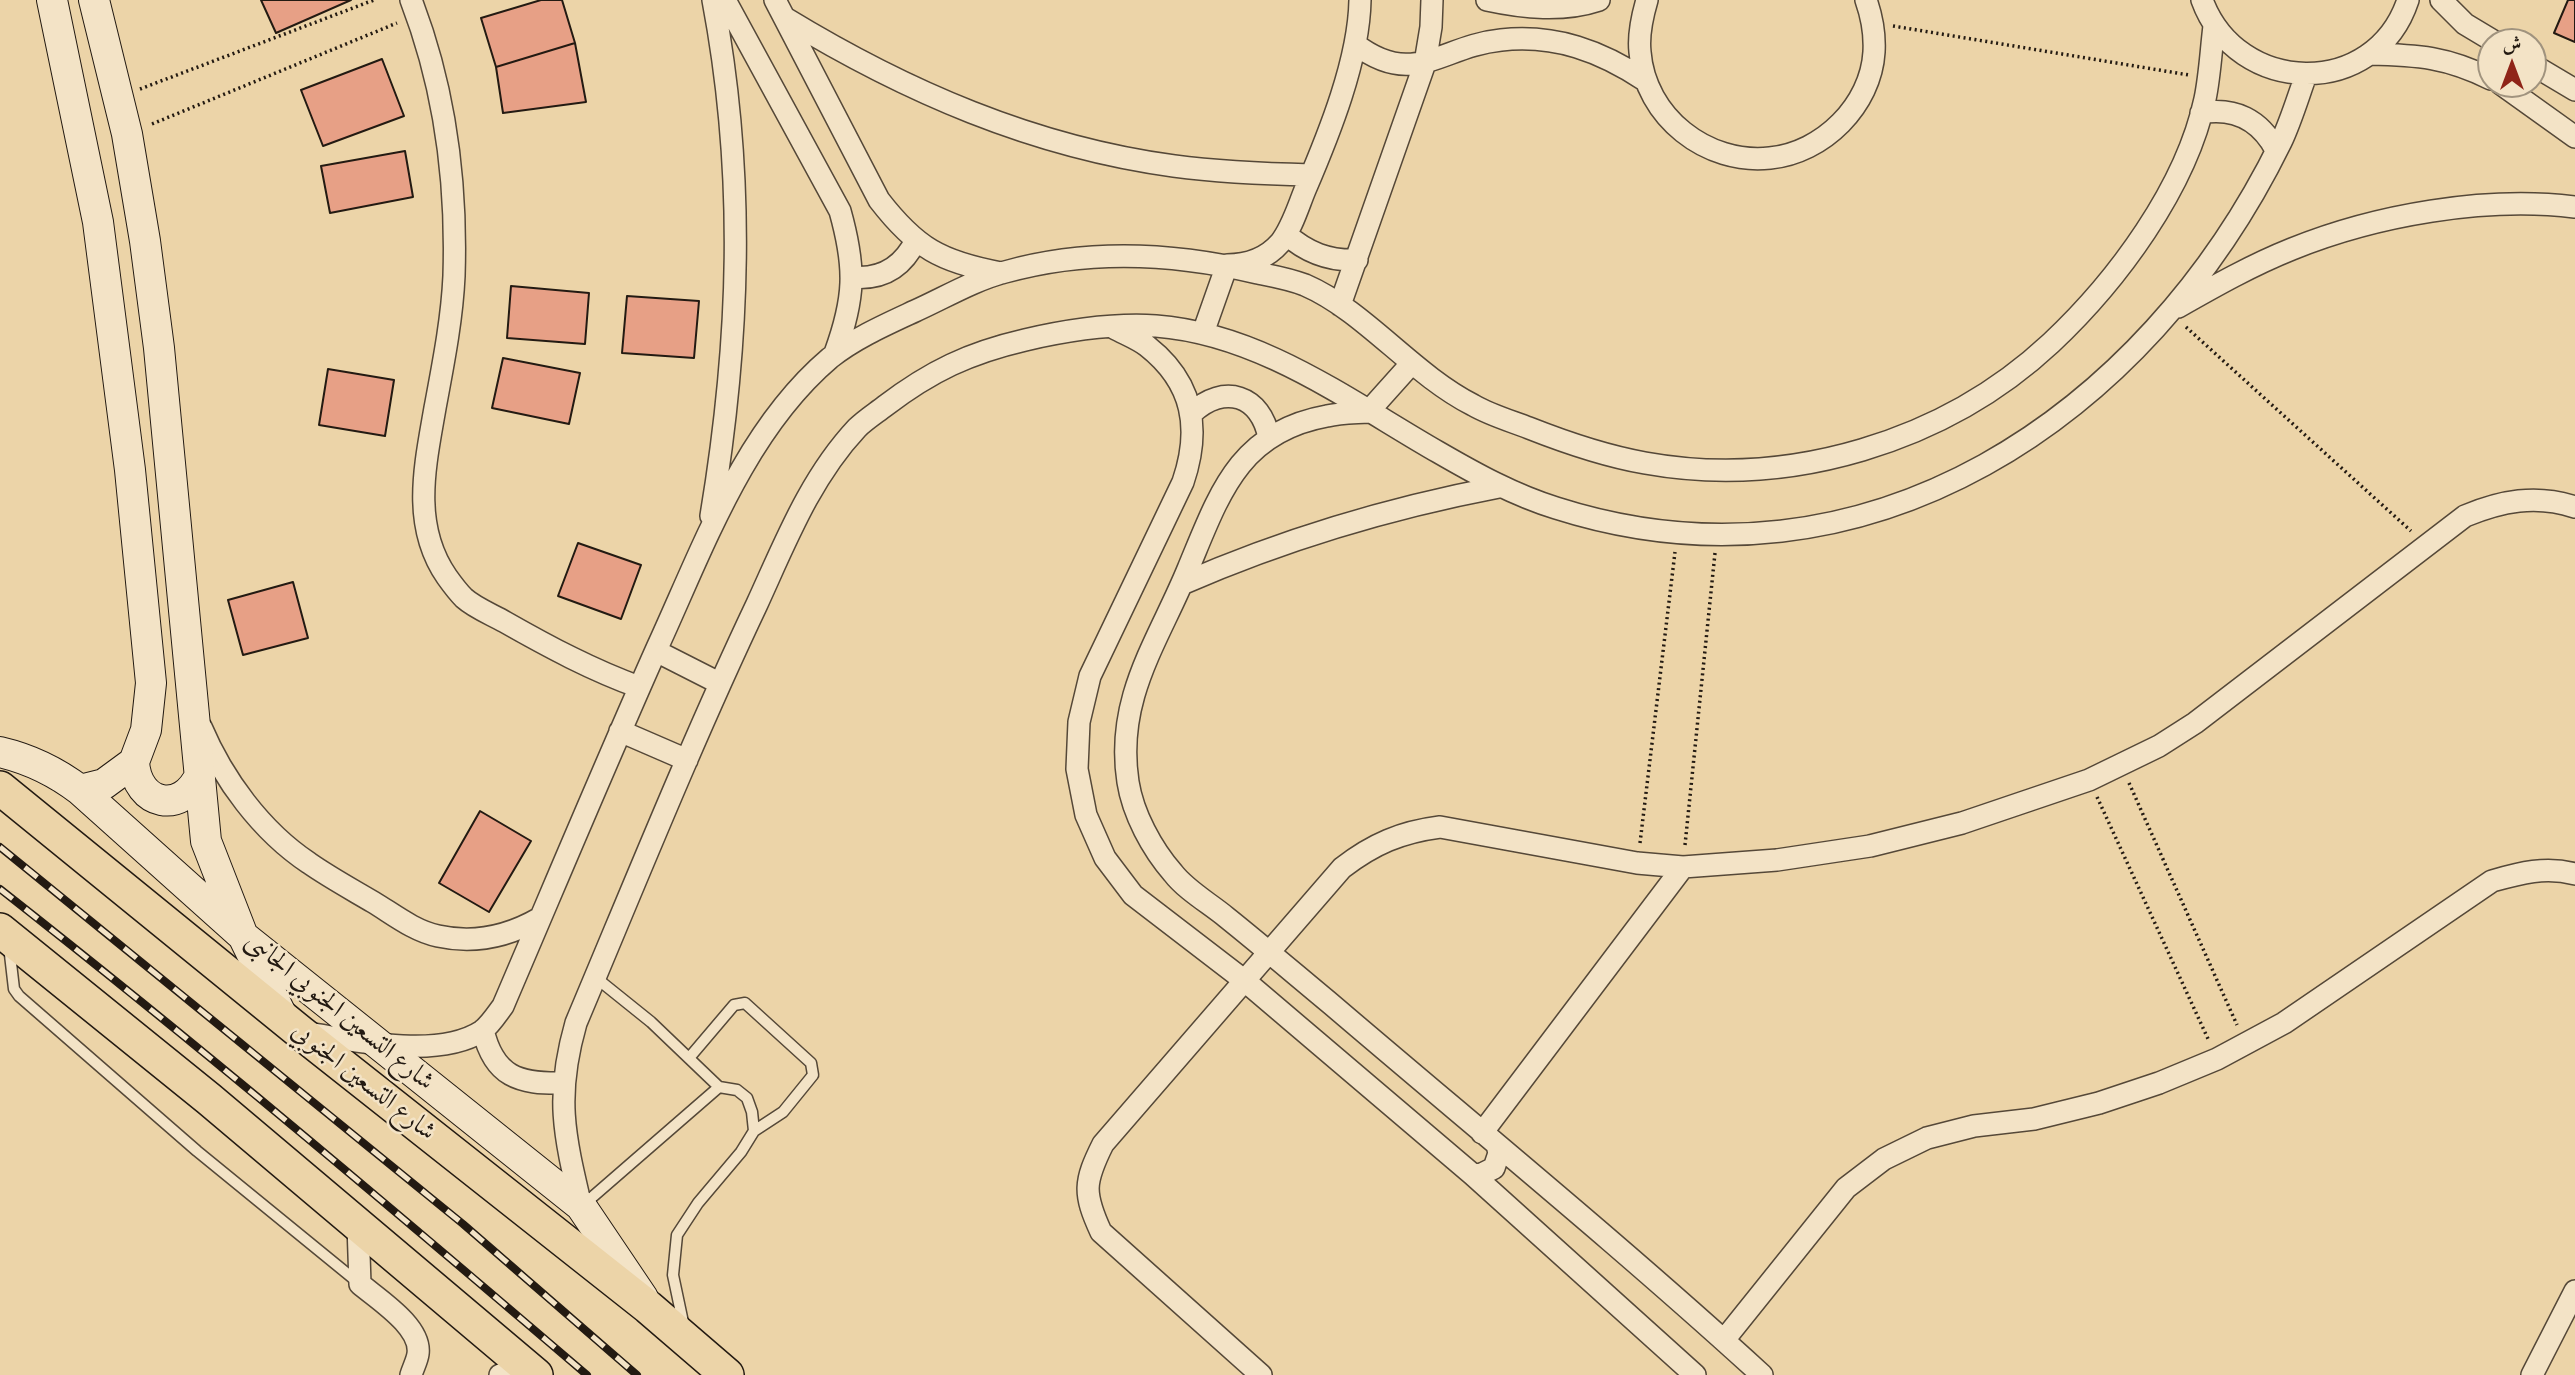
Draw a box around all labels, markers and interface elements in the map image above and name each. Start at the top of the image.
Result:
north arrow [2477,28,2547,98]
text: ش [2503,32,2521,56]
street label: شارع التسعين الجنوبي الجانبى [238,926,440,1098]
street label: شارع التسعين الجنوبي [284,1016,442,1148]

